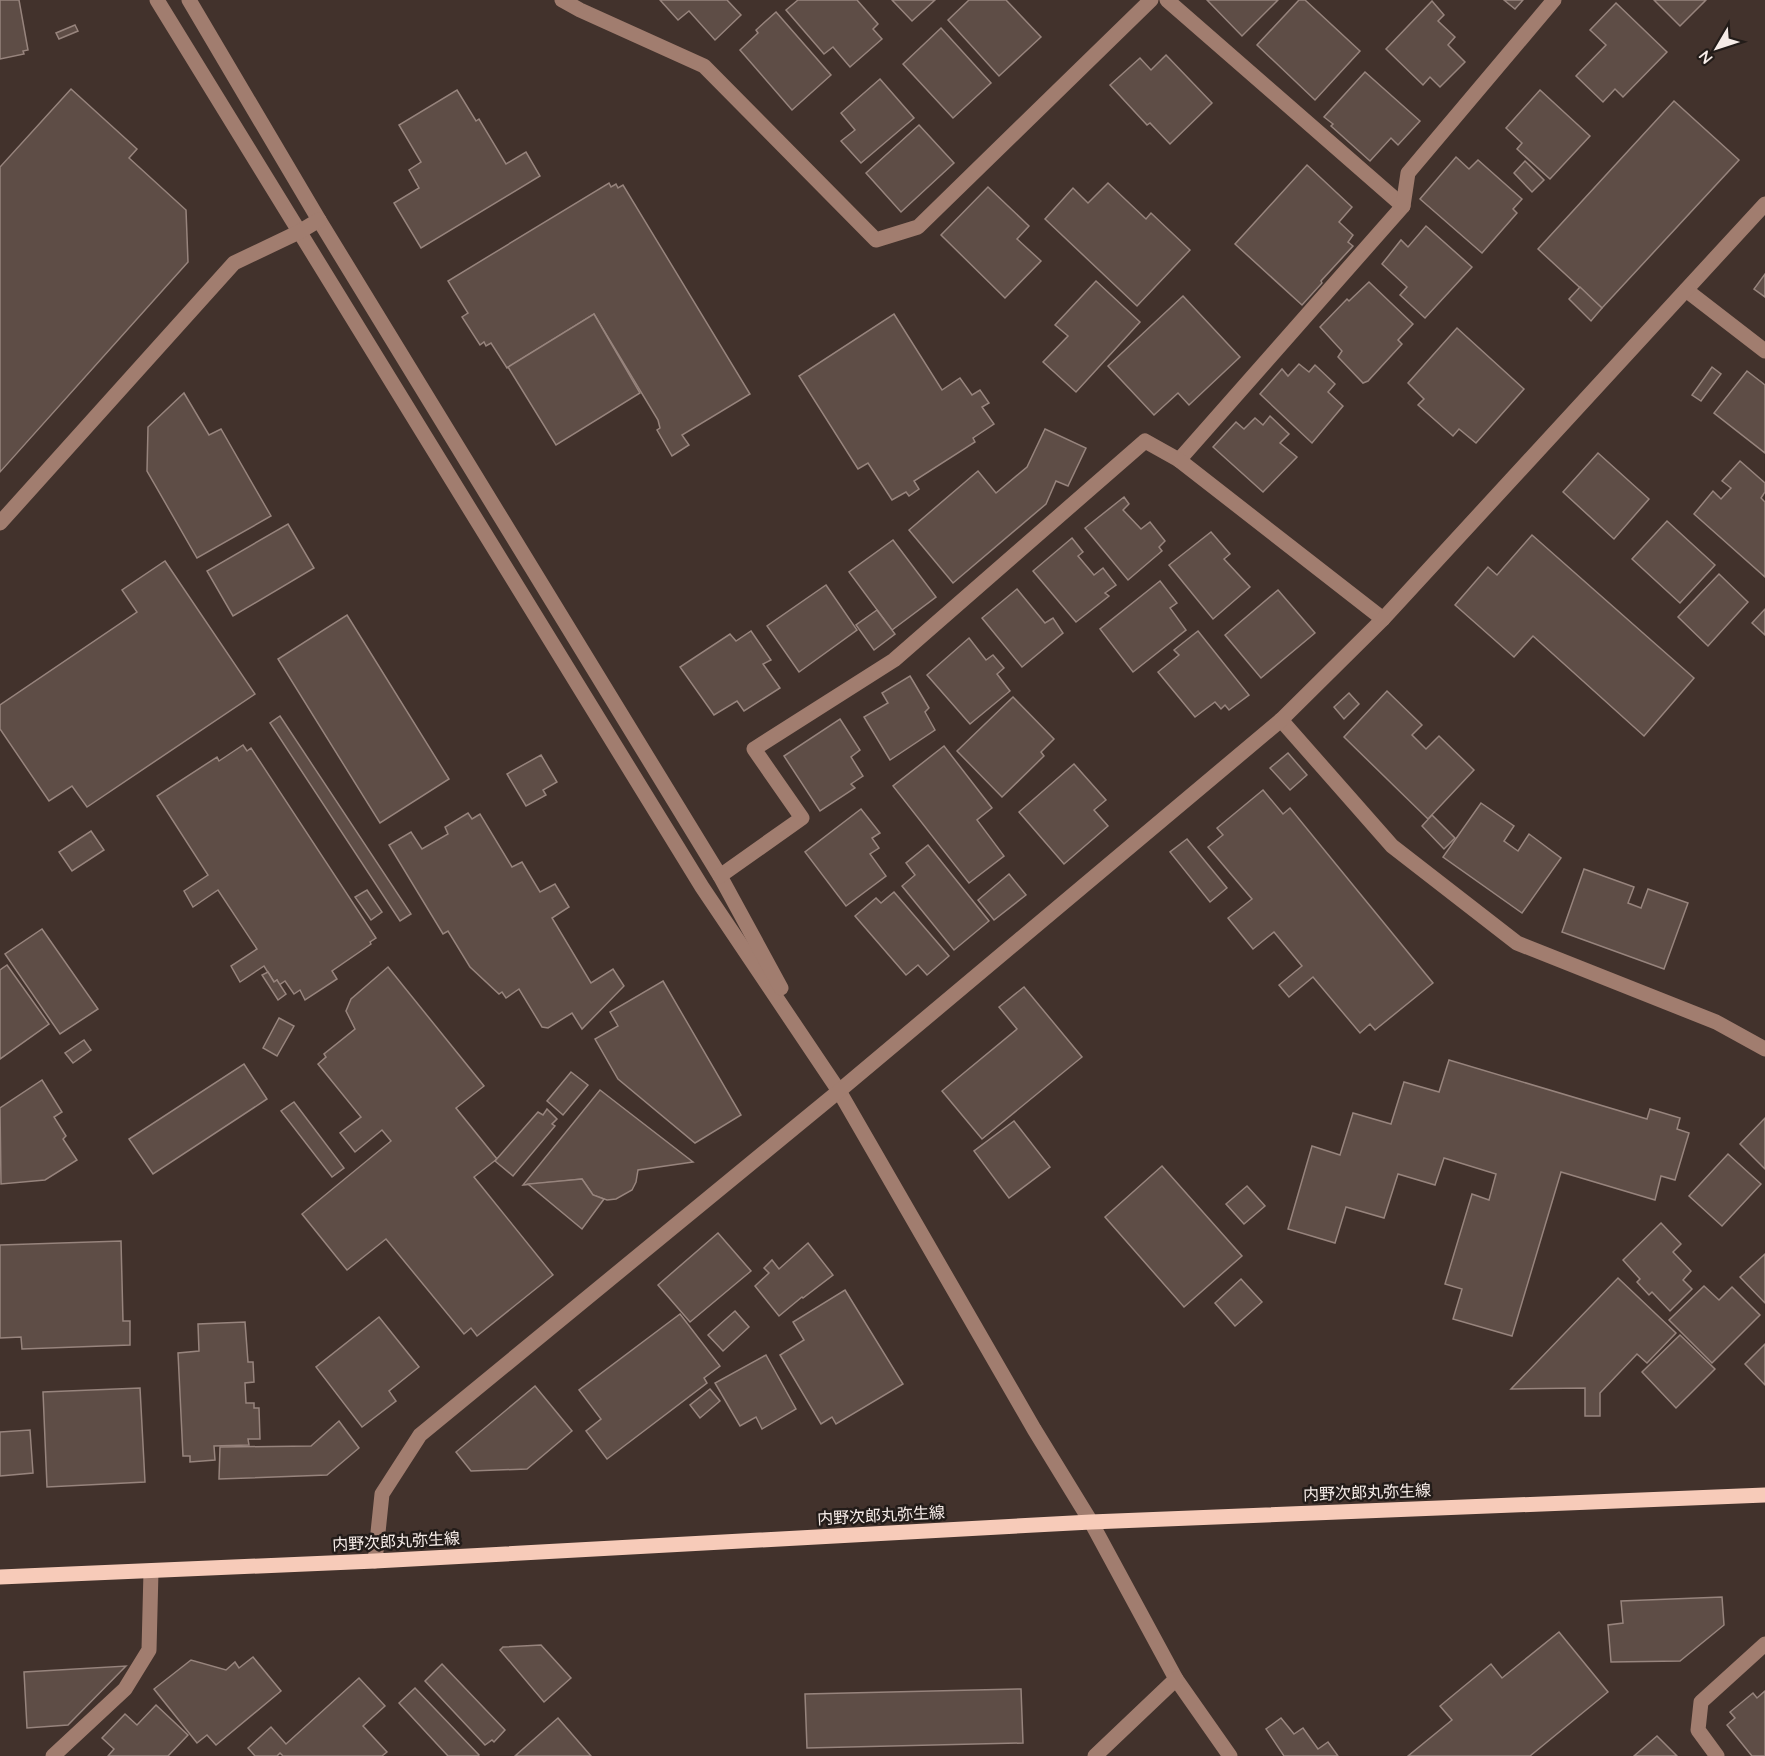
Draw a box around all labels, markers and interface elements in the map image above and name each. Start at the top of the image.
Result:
north arrow [1687,18,1747,78]
text: N [1694,47,1717,68]
street label: 内野次郎丸弥生線 [1303,1480,1431,1504]
street label: 内野次郎丸弥生線 [817,1502,945,1528]
street label: 内野次郎丸弥生線 [332,1528,460,1554]

